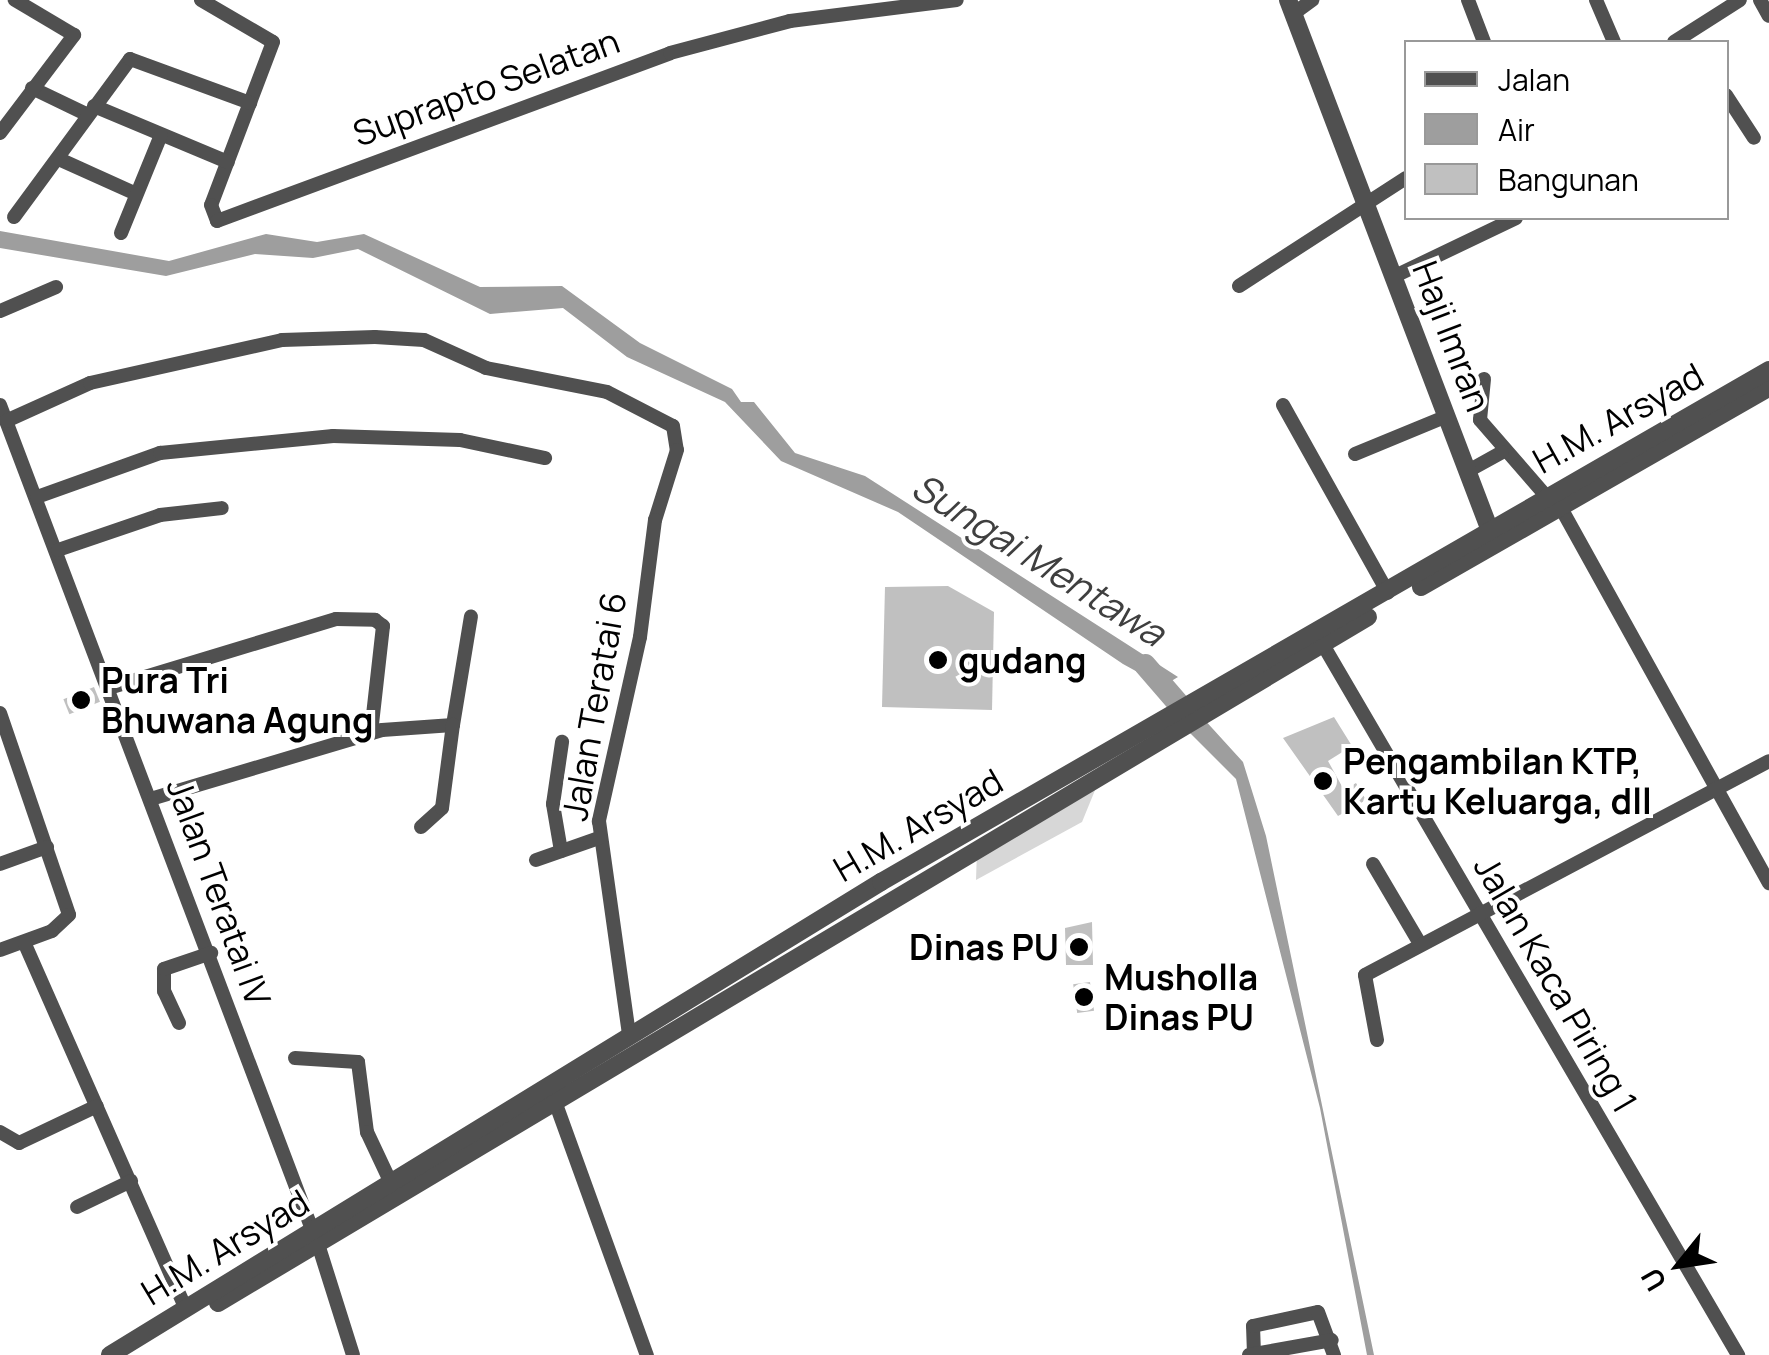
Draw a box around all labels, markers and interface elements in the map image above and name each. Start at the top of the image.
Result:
street label: Suprapto Selatan [347,19,625,155]
legend [1404,40,1729,220]
text: Jalan [1498,59,1570,100]
text: Air [1498,109,1535,150]
text: Bangunan [1498,159,1639,200]
street label: Haji Imran [1404,255,1500,417]
street label: H.M. Arsyad [1526,354,1710,482]
water label: Sungai Mentawa [904,463,1174,655]
street label: Jalan Teratai 6 [553,588,635,824]
place label: gudang [958,639,1087,681]
marker: gudang [927,649,949,671]
place label: Pura Tri Bhuwana Agung [101,659,373,741]
marker: Pura Tri Bhuwana Agung [70,689,92,711]
place label: Pengambilan KTP, Kartu Keluarga, dll [1343,740,1652,822]
street label: H.M. Arsyad [826,760,1010,890]
marker: Pengambilan KTP, Kartu Keluarga, dll [1312,770,1334,792]
street label: Jalan Teratai IV [158,773,280,1011]
street label: Jalan Kaca Piring 1 [1466,848,1646,1120]
place label: Dinas PU [909,926,1059,968]
marker: Dinas PU [1068,936,1090,958]
place label: Musholla Dinas PU [1104,956,1258,1038]
marker: Musholla Dinas PU [1073,986,1095,1008]
street label: H.M. Arsyad [134,1181,316,1313]
north arrow [1629,1215,1729,1315]
text: U [1632,1262,1675,1298]

